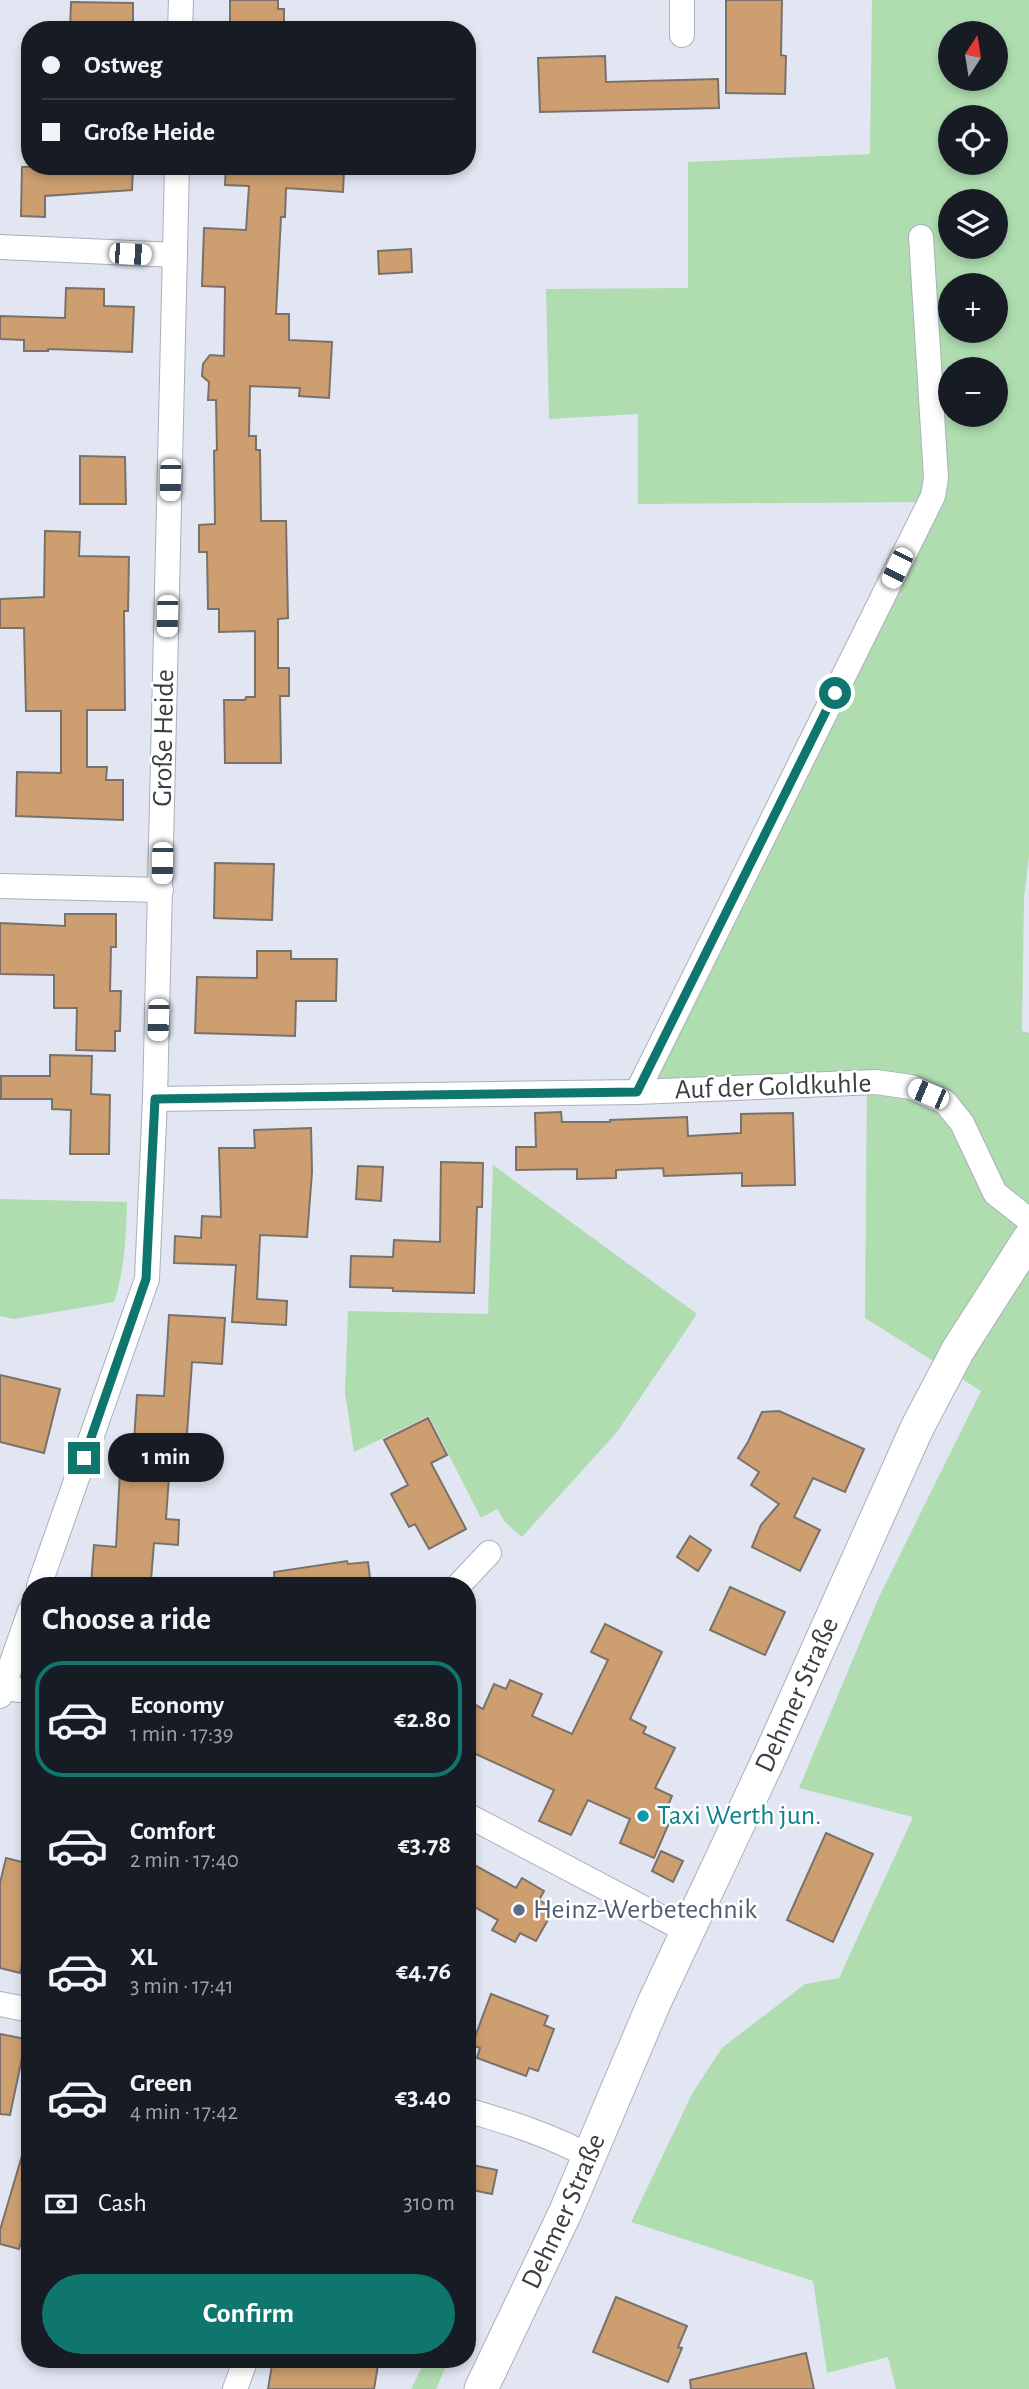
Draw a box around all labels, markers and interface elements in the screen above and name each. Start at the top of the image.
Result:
north arrow [938,21,1008,91]
map controls [938,21,1008,427]
text: Ostweg [84,52,162,78]
button: locate [938,105,1008,175]
text: Große Heide [84,119,215,145]
button: layers [938,189,1008,259]
car [109,242,152,266]
button: + [938,273,1008,343]
button: − [938,357,1008,427]
car [160,459,181,501]
car [879,545,916,591]
car [157,595,178,637]
street label: Große Heide [149,669,179,807]
route start [819,677,851,709]
car [152,842,173,884]
car [147,999,170,1041]
street label: Auf der Goldkuhle [674,1070,872,1104]
car [905,1076,952,1112]
callout: 1 min [108,1434,224,1482]
route end [68,1442,100,1474]
text: 1 min [142,1446,190,1469]
text: Choose a ride [42,1603,211,1635]
street label: Dehmer Straße [750,1613,844,1777]
icon: car [46,1688,109,1751]
text: Economy [130,1692,224,1718]
text: €2.80 [394,1706,451,1732]
text: 1 min · 17:39 [130,1723,233,1746]
place label: Taxi Werth jun. [657,1802,822,1830]
marker: Taxi Werth jun. [635,1808,651,1824]
icon: car [46,1814,109,1877]
text: Comfort [130,1818,215,1844]
text: €3.78 [398,1832,451,1858]
text: 2 min · 17:40 [130,1849,239,1872]
place label: Heinz-Werbetechnik [533,1896,757,1924]
marker: Heinz-Werbetechnik [511,1902,527,1918]
icon: car [46,1940,109,2003]
text: XL [130,1944,157,1970]
text: €4.76 [396,1958,451,1984]
text: 3 min · 17:41 [130,1975,234,1998]
icon: car [46,2066,109,2129]
text: Green [130,2070,192,2096]
text: €3.40 [395,2084,451,2110]
text: 4 min · 17:42 [130,2101,238,2124]
street label: Dehmer Straße [517,2130,611,2293]
icon: cash [42,2185,80,2223]
text: Cash [98,2190,147,2216]
text: 310 m [403,2192,455,2215]
button: Confirm [42,2274,455,2354]

